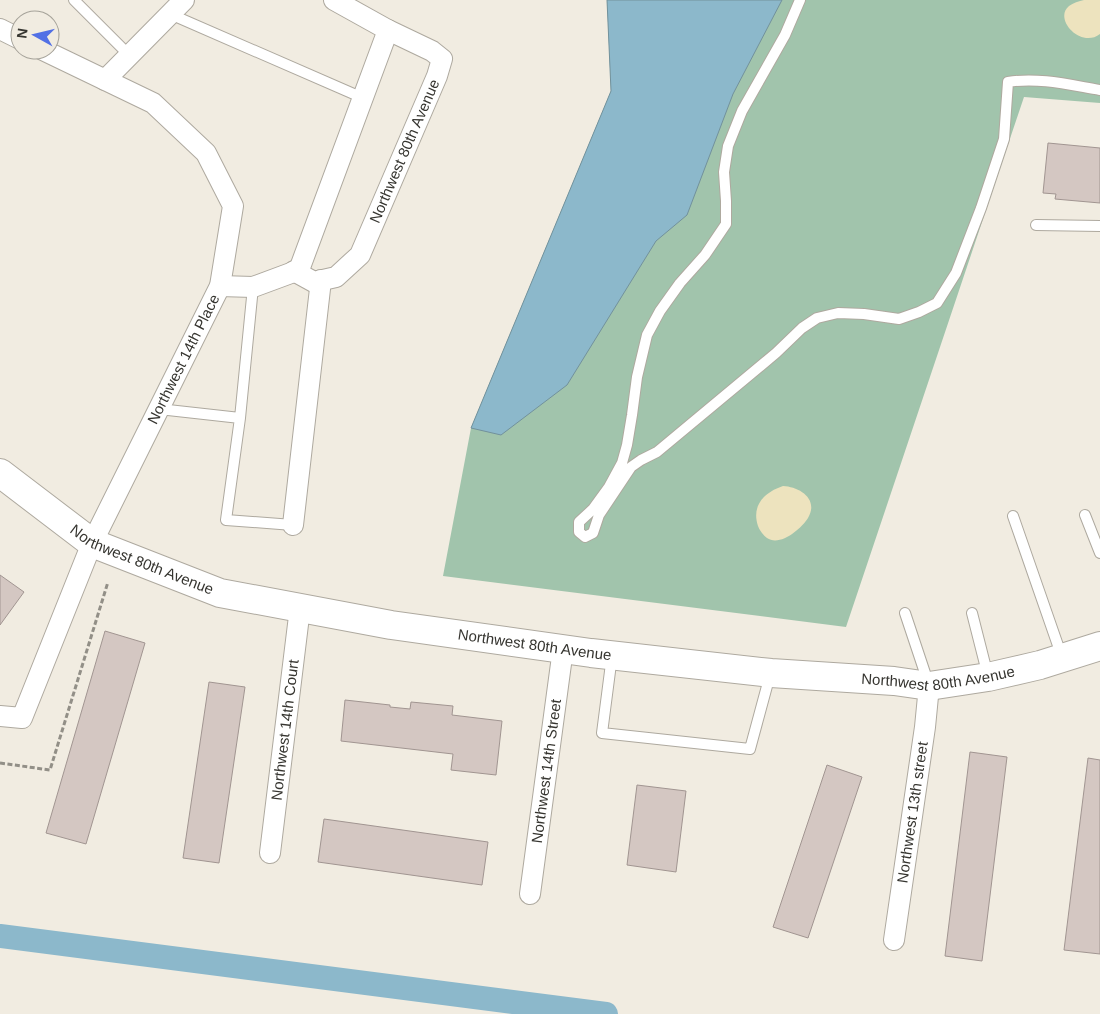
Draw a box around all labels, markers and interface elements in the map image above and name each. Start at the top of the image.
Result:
north arrow [10,10,60,60]
text: N [13,27,31,39]
street label: Northwest 80th Avenue [366,76,443,225]
street label: Northwest 14th Place [144,291,223,427]
street label: Northwest 80th Avenue [67,521,216,598]
street label: Northwest 80th Avenue [457,625,612,663]
street label: Northwest 14th Court [268,658,302,801]
street label: Northwest 80th Avenue [861,662,1016,694]
street label: Northwest 14th Street [528,697,564,844]
street label: Northwest 13th street [893,740,931,884]

